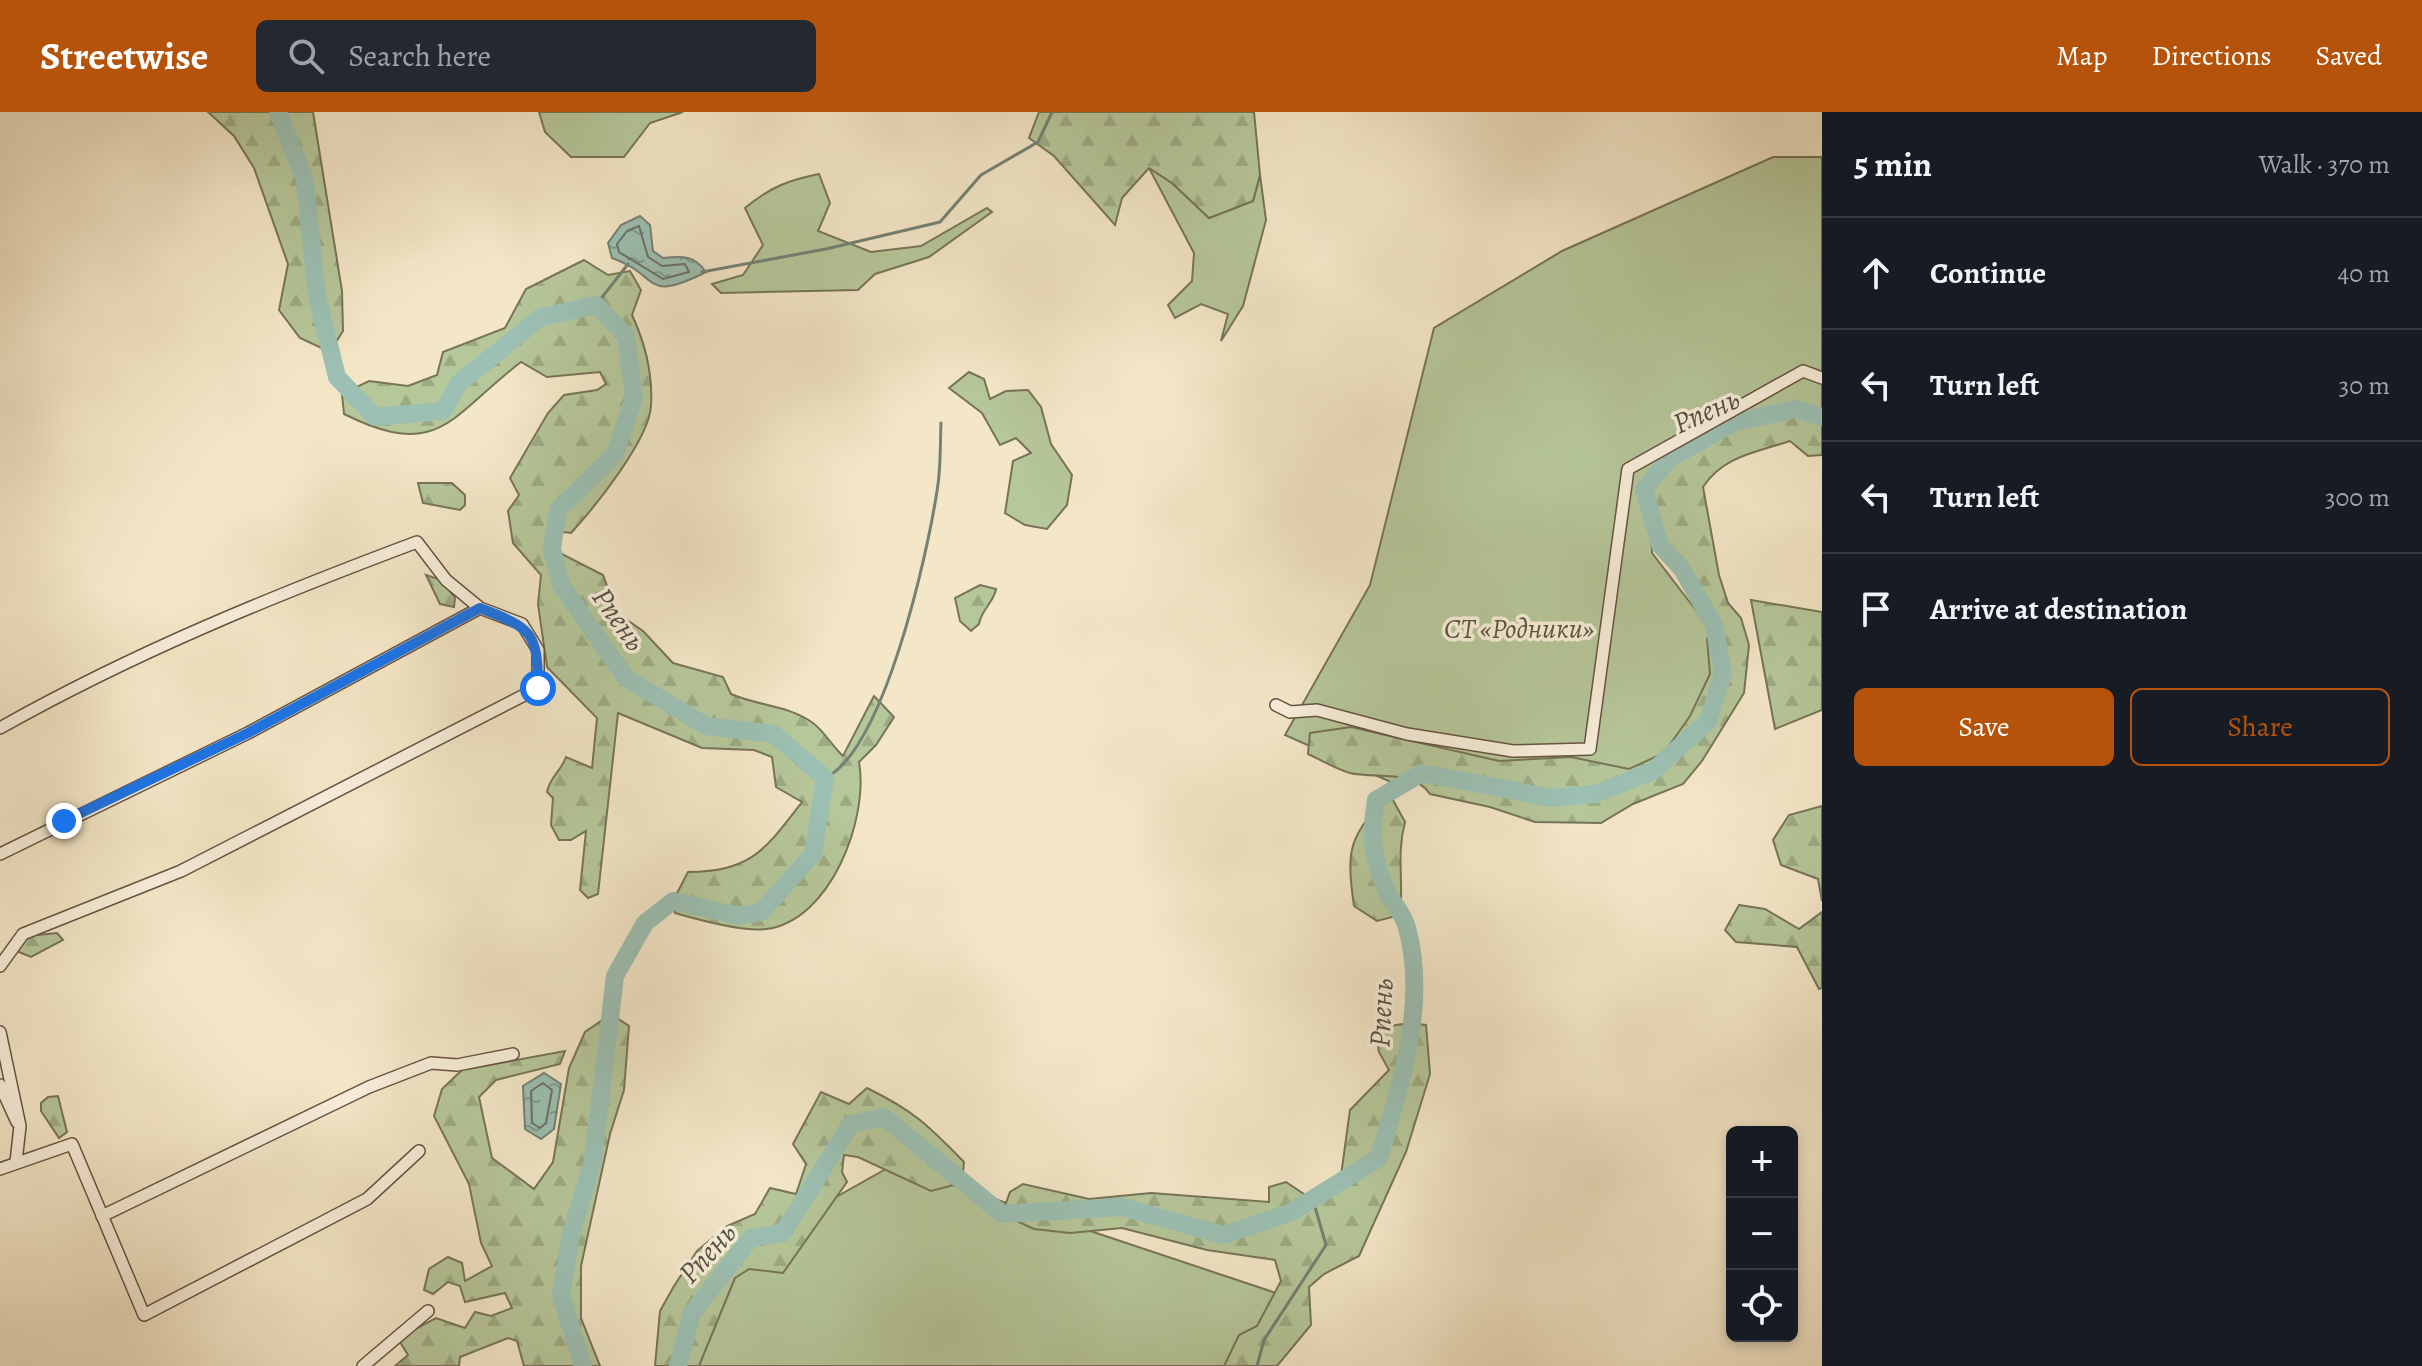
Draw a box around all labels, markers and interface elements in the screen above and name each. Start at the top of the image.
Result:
search box [256,20,816,92]
text: Streetwise [40,30,208,82]
icon: search [284,34,328,78]
text: Search here [348,36,491,76]
text: Map [2056,37,2107,75]
text: Directions [2151,37,2272,75]
text: Saved [2316,37,2382,75]
text: 5 min [1854,141,1932,188]
text: Walk · 370 m [2259,147,2390,182]
icon: ahead [1854,251,1898,295]
text: Continue [1930,253,2046,293]
text: 40 m [2338,256,2390,291]
icon: left [1854,363,1898,407]
text: Turn left [1930,365,2039,405]
text: 30 m [2339,368,2390,403]
water label: Рпень [1666,379,1746,443]
icon: left [1854,475,1898,519]
text: Turn left [1930,477,2039,517]
text: 300 m [2325,480,2390,515]
water label: Рпень [583,579,655,659]
icon: arrive [1854,587,1898,631]
text: Arrive at destination [1930,589,2187,629]
park label: СТ «Родники» [1444,610,1594,648]
route start [520,670,556,706]
button: Save [1854,688,2114,766]
button: Share [2130,688,2390,766]
route end [46,803,82,839]
water label: Рпень [1359,977,1403,1049]
map controls [1726,1126,1798,1342]
button: + [1726,1126,1798,1198]
button: − [1726,1198,1798,1270]
water label: Рпень [669,1214,745,1292]
button: locate [1726,1270,1798,1342]

